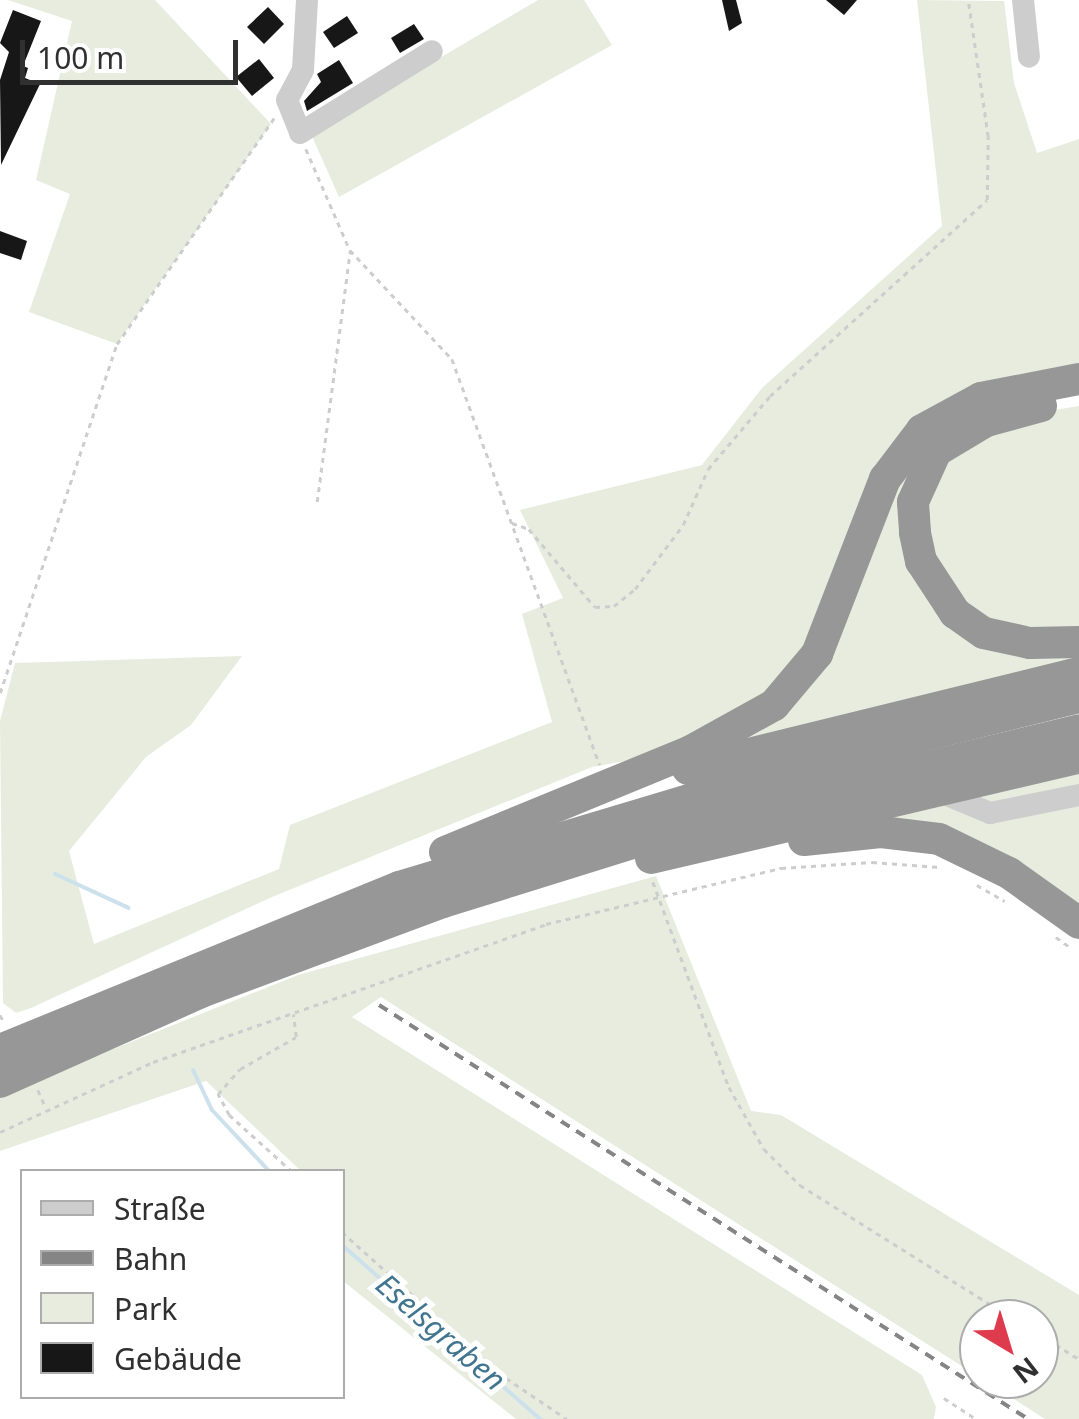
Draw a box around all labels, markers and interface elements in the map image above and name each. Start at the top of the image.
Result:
scale bar [25,20,242,82]
text: 100 m [37,37,124,78]
legend [20,1169,345,1399]
text: Straße [114,1188,206,1229]
text: Bahn [114,1238,187,1279]
water label: Eselsgraben [369,1266,513,1398]
text: Park [114,1288,177,1329]
north arrow [959,1299,1059,1399]
text: Gebäude [114,1338,242,1379]
text: N [1006,1349,1047,1393]

